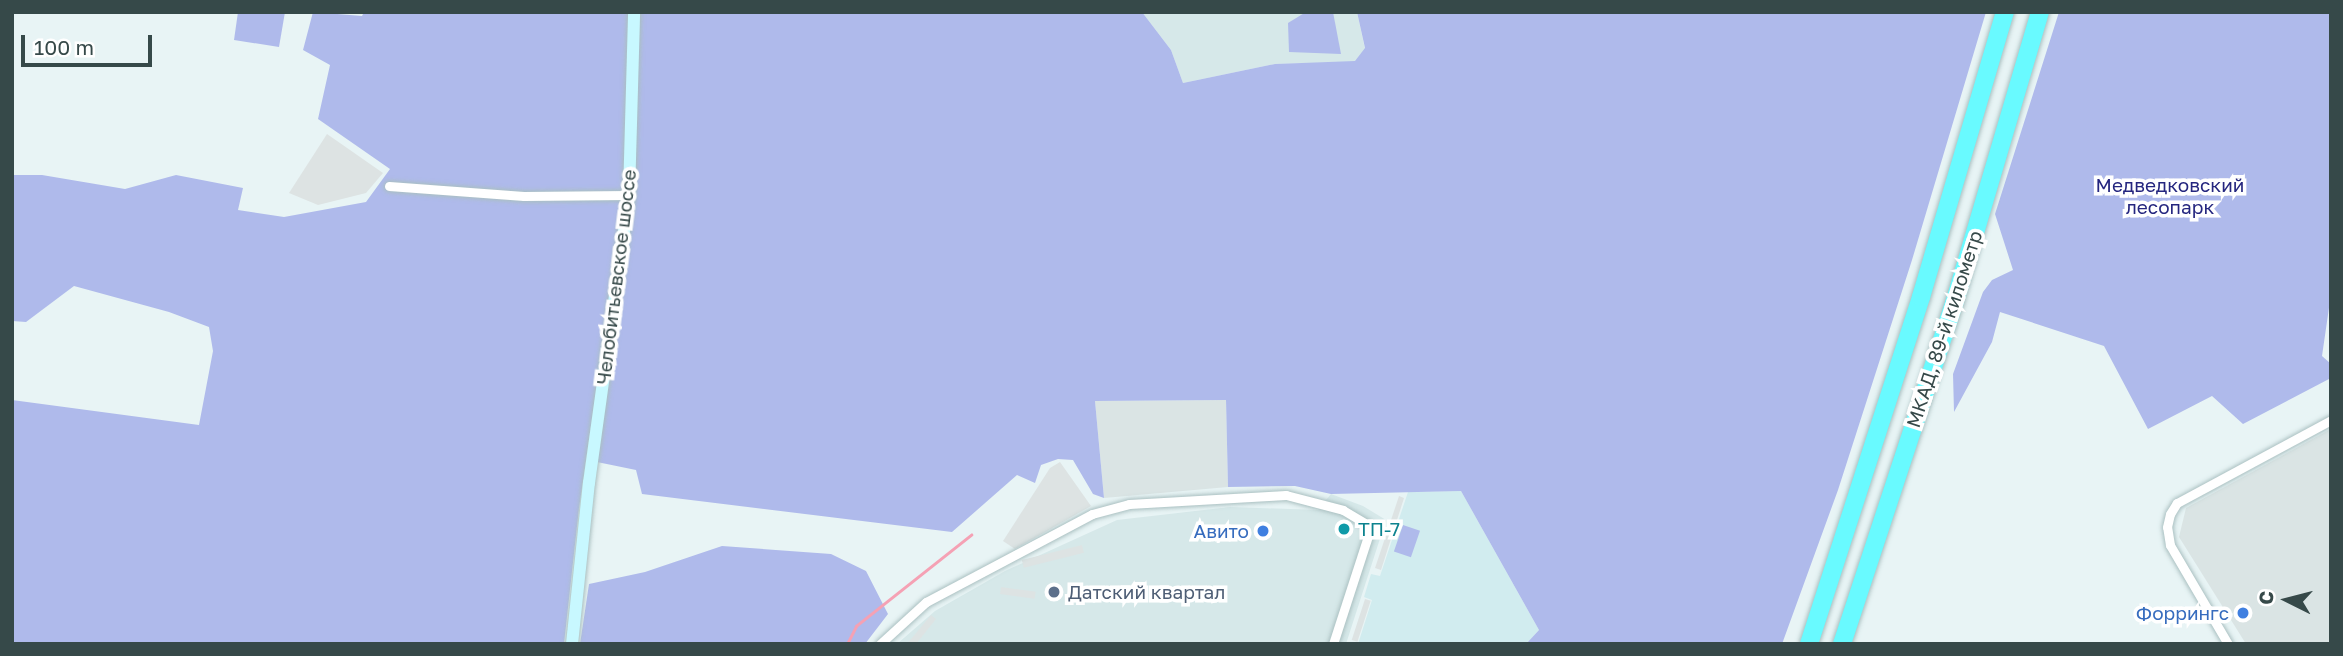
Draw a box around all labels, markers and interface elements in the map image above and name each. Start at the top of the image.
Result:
scale bar [24,21,156,65]
text: 100 m [34,34,94,60]
street label: Челобитьевское шоссе [591,168,641,386]
park label: Медведковский лесопарк [2096,174,2244,218]
street label: МКАД, 89-й километр [1901,228,1987,430]
place label: ТП-7 [1358,518,1400,540]
place label: Авито [1193,520,1249,542]
marker: ТП-7 [1336,521,1352,537]
marker: Авито [1255,523,1271,539]
north arrow [2252,565,2322,635]
place label: Датский квартал [1068,581,1225,603]
marker: Датский квартал [1046,584,1062,600]
text: С [2253,590,2278,606]
place label: Форрингс [2136,602,2229,624]
marker: Форрингс [2235,605,2251,621]

